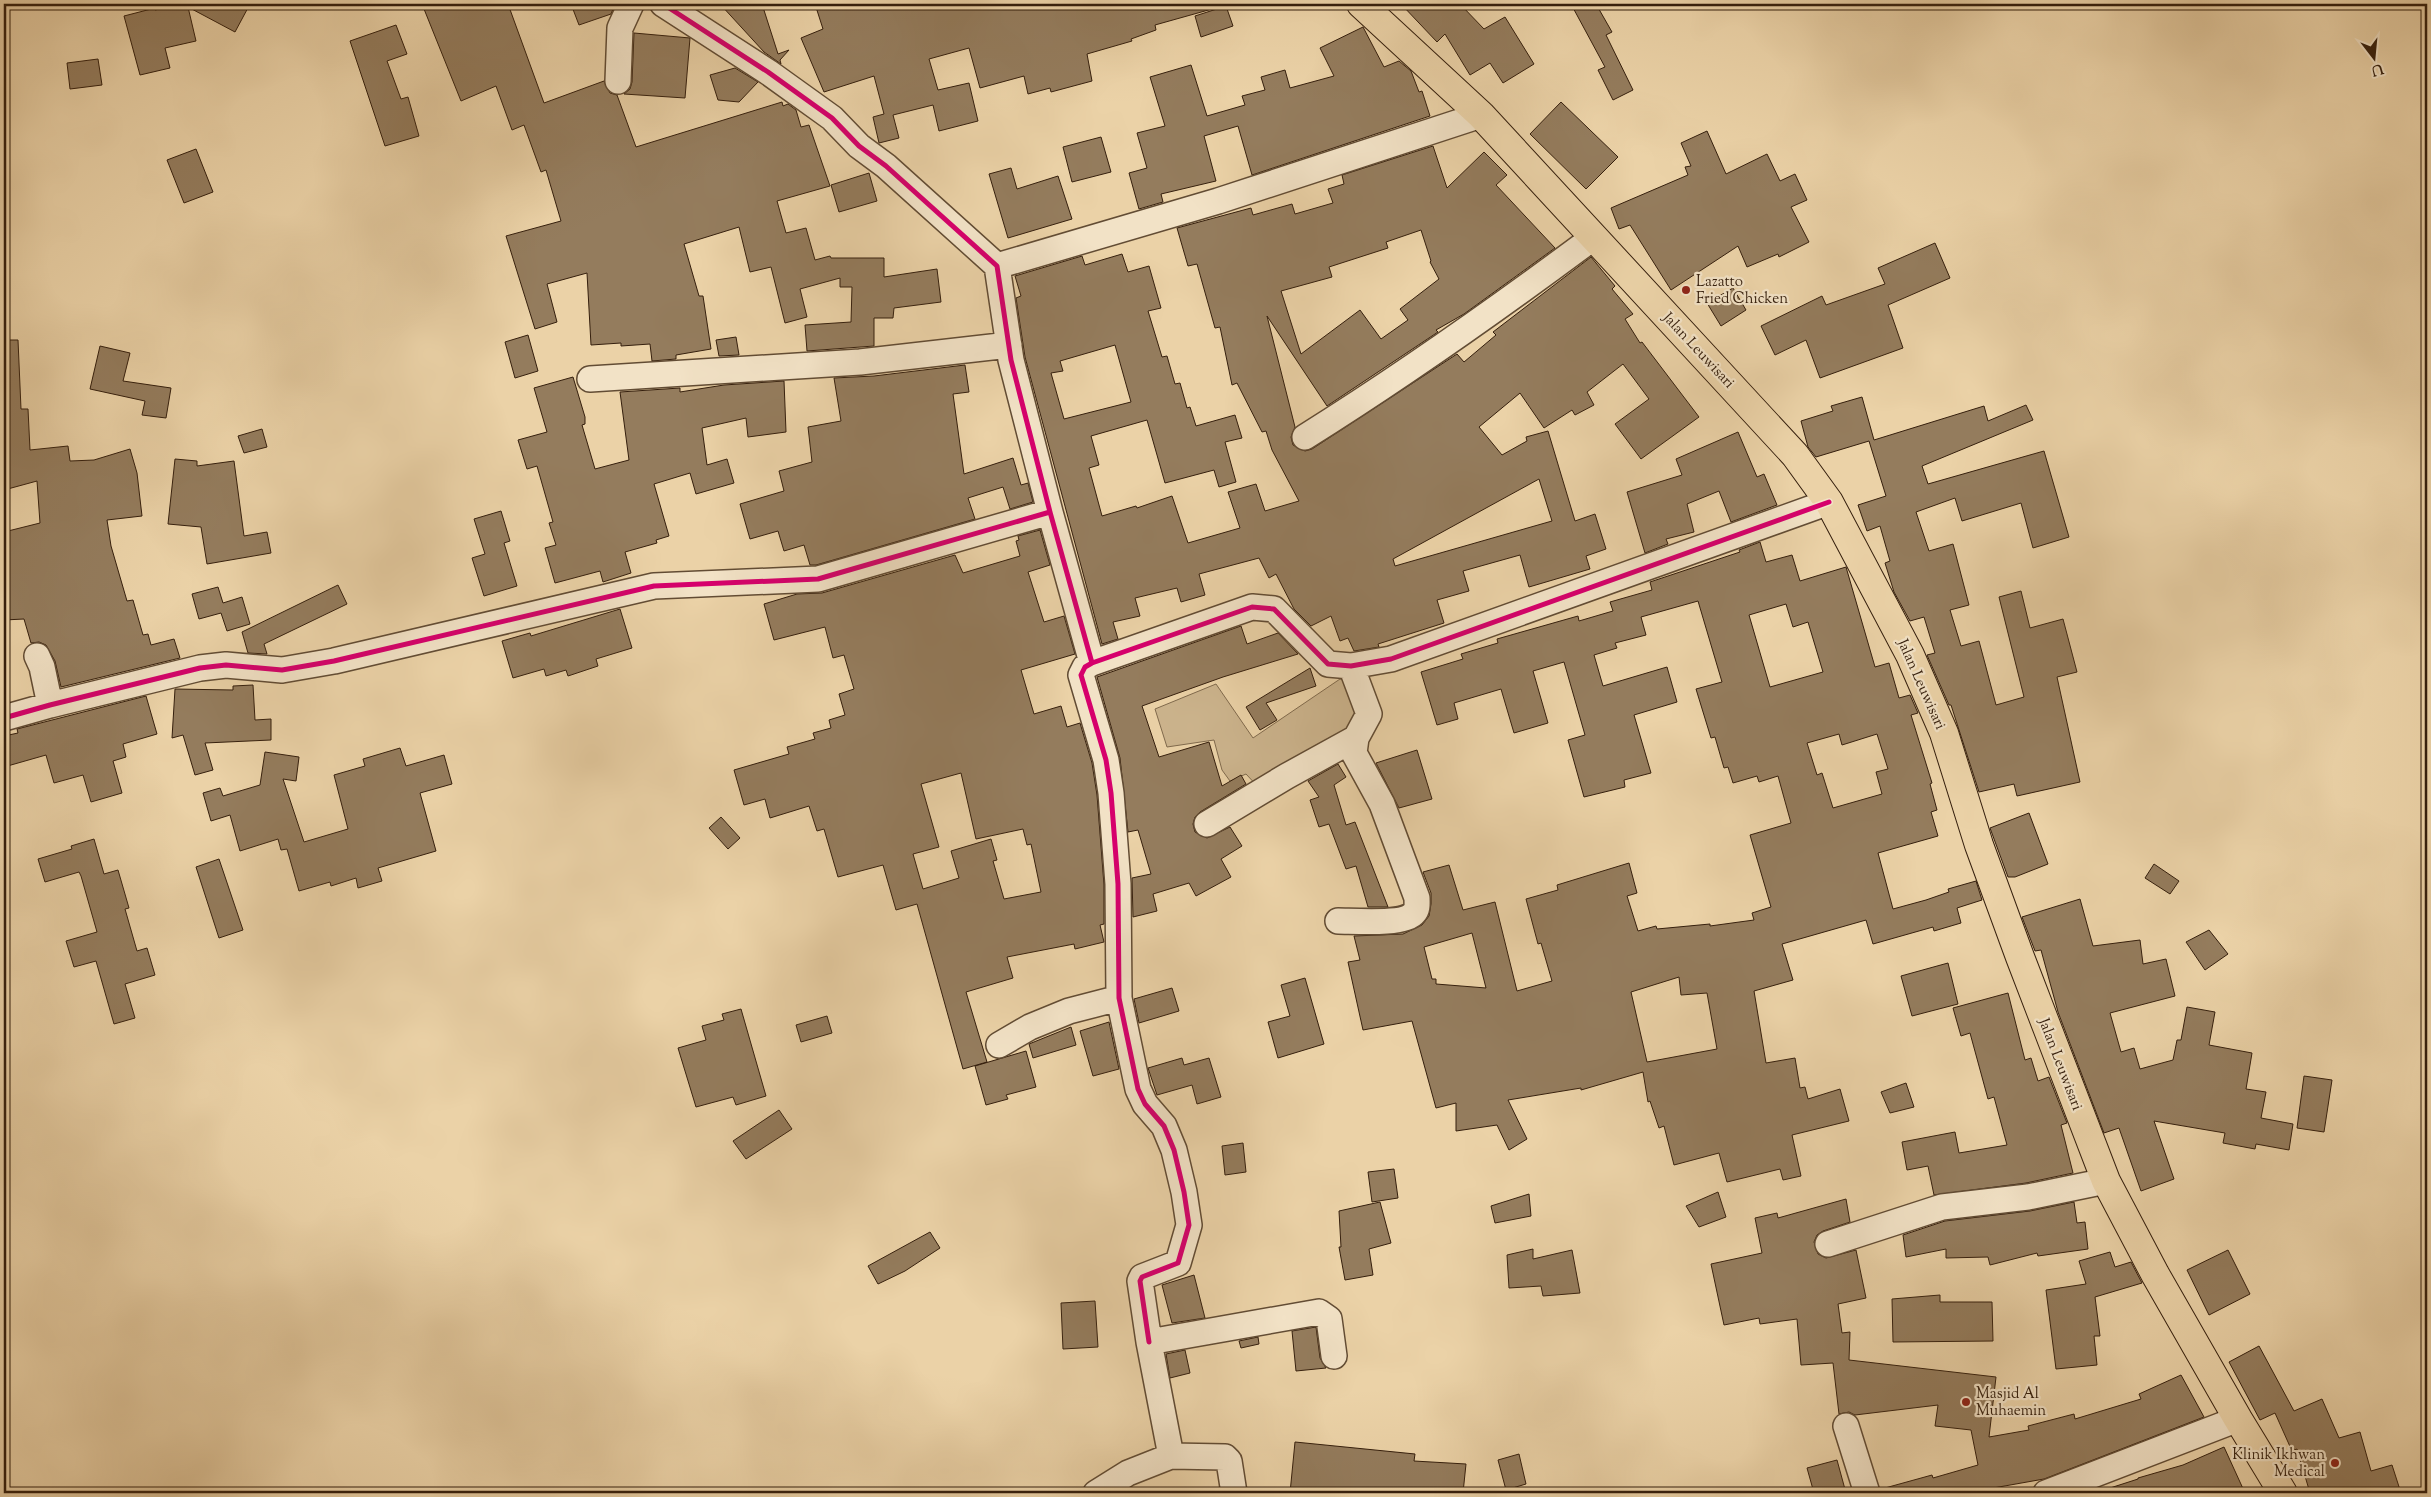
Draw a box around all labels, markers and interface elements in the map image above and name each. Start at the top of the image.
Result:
north arrow [2348,32,2398,82]
text: U [2368,57,2385,80]
place label: Lazatto Fried Chicken [1696,272,1788,310]
marker: Lazatto Fried Chicken [1680,284,1692,296]
street label: Jalan Leuwisari [1656,308,1739,394]
street label: Jalan Leuwisari [1891,635,1950,733]
street label: Jalan Leuwisari [2032,1015,2087,1114]
place label: Masjid Al Muhaemin [1976,1384,2046,1422]
marker: Masjid Al Muhaemin [1960,1396,1972,1408]
place label: Klinik Ikhwan Medical [2232,1445,2325,1483]
marker: Klinik Ikhwan Medical [2329,1457,2341,1469]

